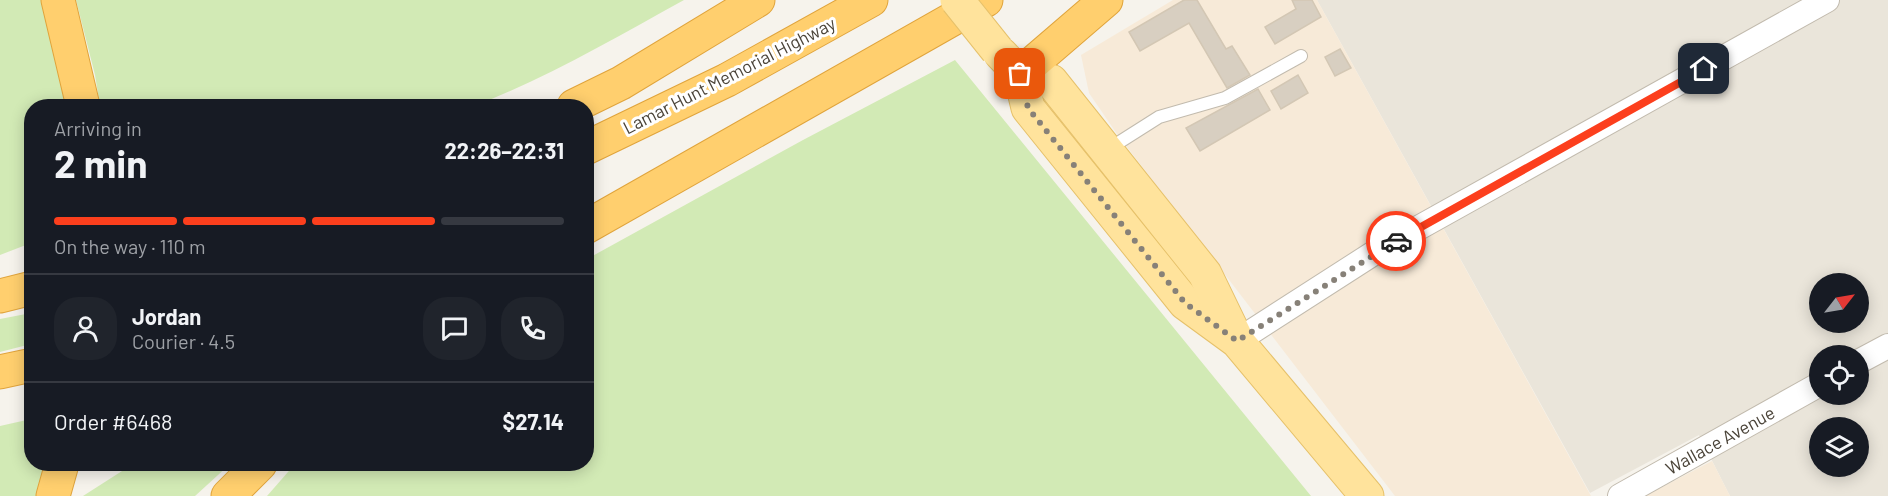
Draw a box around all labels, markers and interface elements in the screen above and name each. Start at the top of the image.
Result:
street label: Lamar Hunt Memorial Highway [619,12,839,138]
pin [1678,43,1729,94]
pin [994,48,1045,99]
icon: home [1687,52,1720,85]
icon: bag [1003,57,1036,90]
text: Arriving in [54,116,142,140]
text: 22:26–22:31 [444,137,564,163]
text: 2 min [54,139,147,186]
courier [1366,211,1426,271]
icon: car [1380,225,1413,258]
text: On the way · 110 m [54,234,205,258]
north arrow [1809,273,1869,333]
map controls [1809,273,1869,477]
button: person [54,297,117,360]
button: chat [423,297,486,360]
button: phone [501,297,564,360]
text: Jordan [132,303,201,329]
text: Courier · 4.5 [132,329,235,353]
button: locate [1809,345,1869,405]
street label: Wallace Avenue [1662,401,1778,479]
text: Order #6468 [54,408,172,434]
text: $27.14 [503,408,564,434]
button: layers [1809,417,1869,477]

